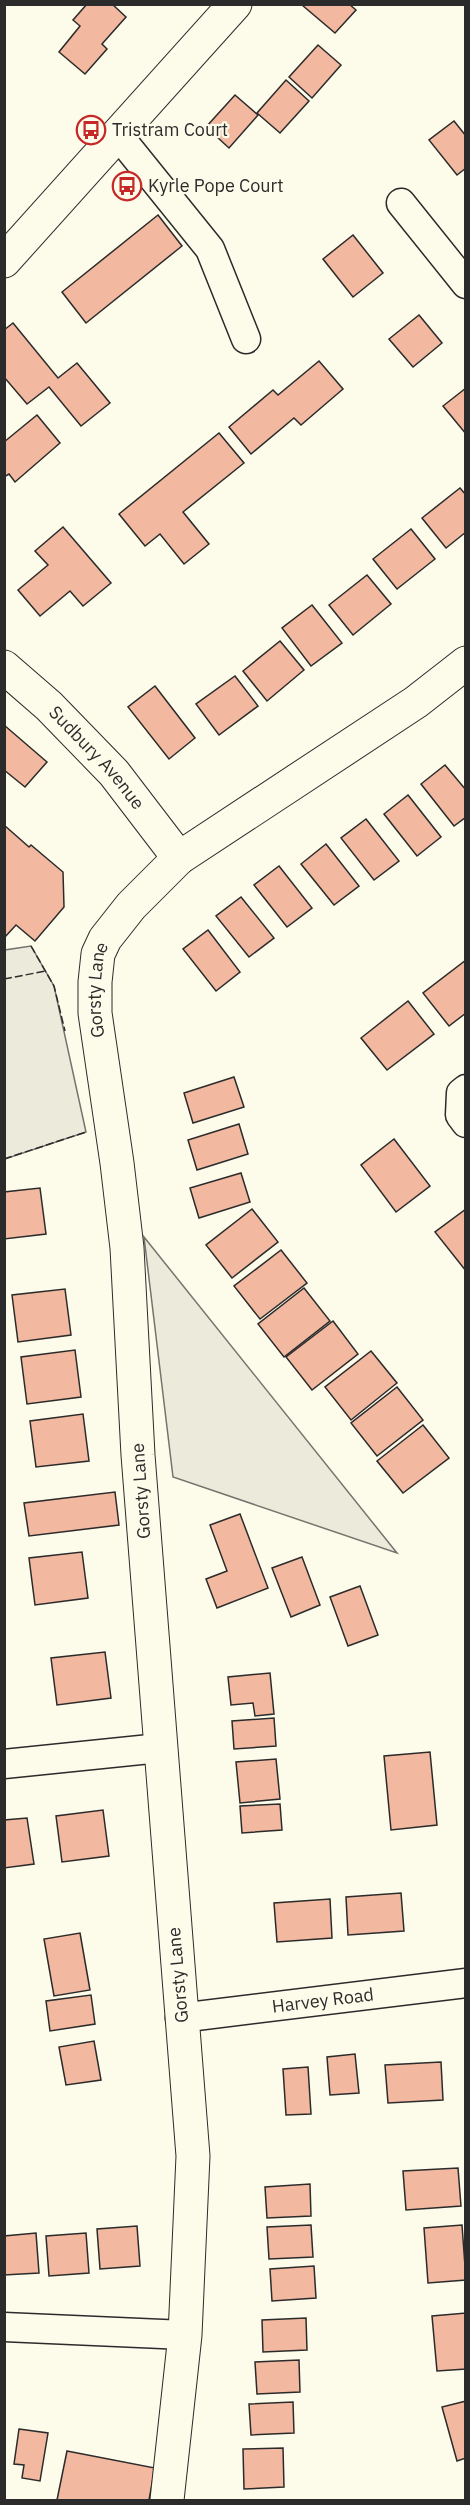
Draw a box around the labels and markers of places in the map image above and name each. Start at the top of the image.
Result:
bus stop icon: Tristram Court [75,114,107,146]
place label: Tristram Court [112,118,228,141]
bus stop icon: Kyrle Pope Court [111,170,143,202]
place label: Kyrle Pope Court [148,174,284,197]

